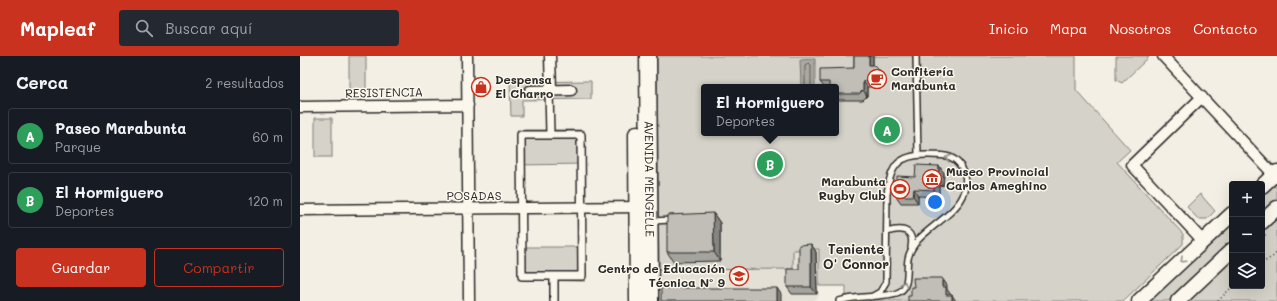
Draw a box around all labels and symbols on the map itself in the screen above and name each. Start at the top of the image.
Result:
place label: Confitería Marabunta [891,63,956,93]
cafe icon: Confitería Marabunta [866,68,888,90]
place label: Despensa El Charro [495,71,553,101]
shop icon: Despensa El Charro [470,76,492,98]
street label: RESISTENCIA [345,83,423,101]
pin: A [874,115,900,145]
street label: AVENIDA MENGELLE [642,121,658,237]
pin: B [757,149,783,179]
one-way arrow [944,154,951,163]
place label: Museo Provincial Carlos Ameghino [946,163,1048,193]
museum icon: Museo Provincial Carlos Ameghino [921,168,943,190]
place label: Marabunta Rugby Club [819,173,886,203]
sports icon: Marabunta Rugby Club [889,178,911,200]
street label: POSADAS [446,187,502,203]
your location [925,192,945,212]
district label: Teniente O' Connor [823,240,889,272]
one-way arrow [1180,255,1188,262]
place label: Centro de Educación Técnica Nº 9 [598,260,725,290]
school or university icon: Centro de Educación Técnica Nº 9 [728,265,750,287]
one-way arrow [900,280,908,287]

